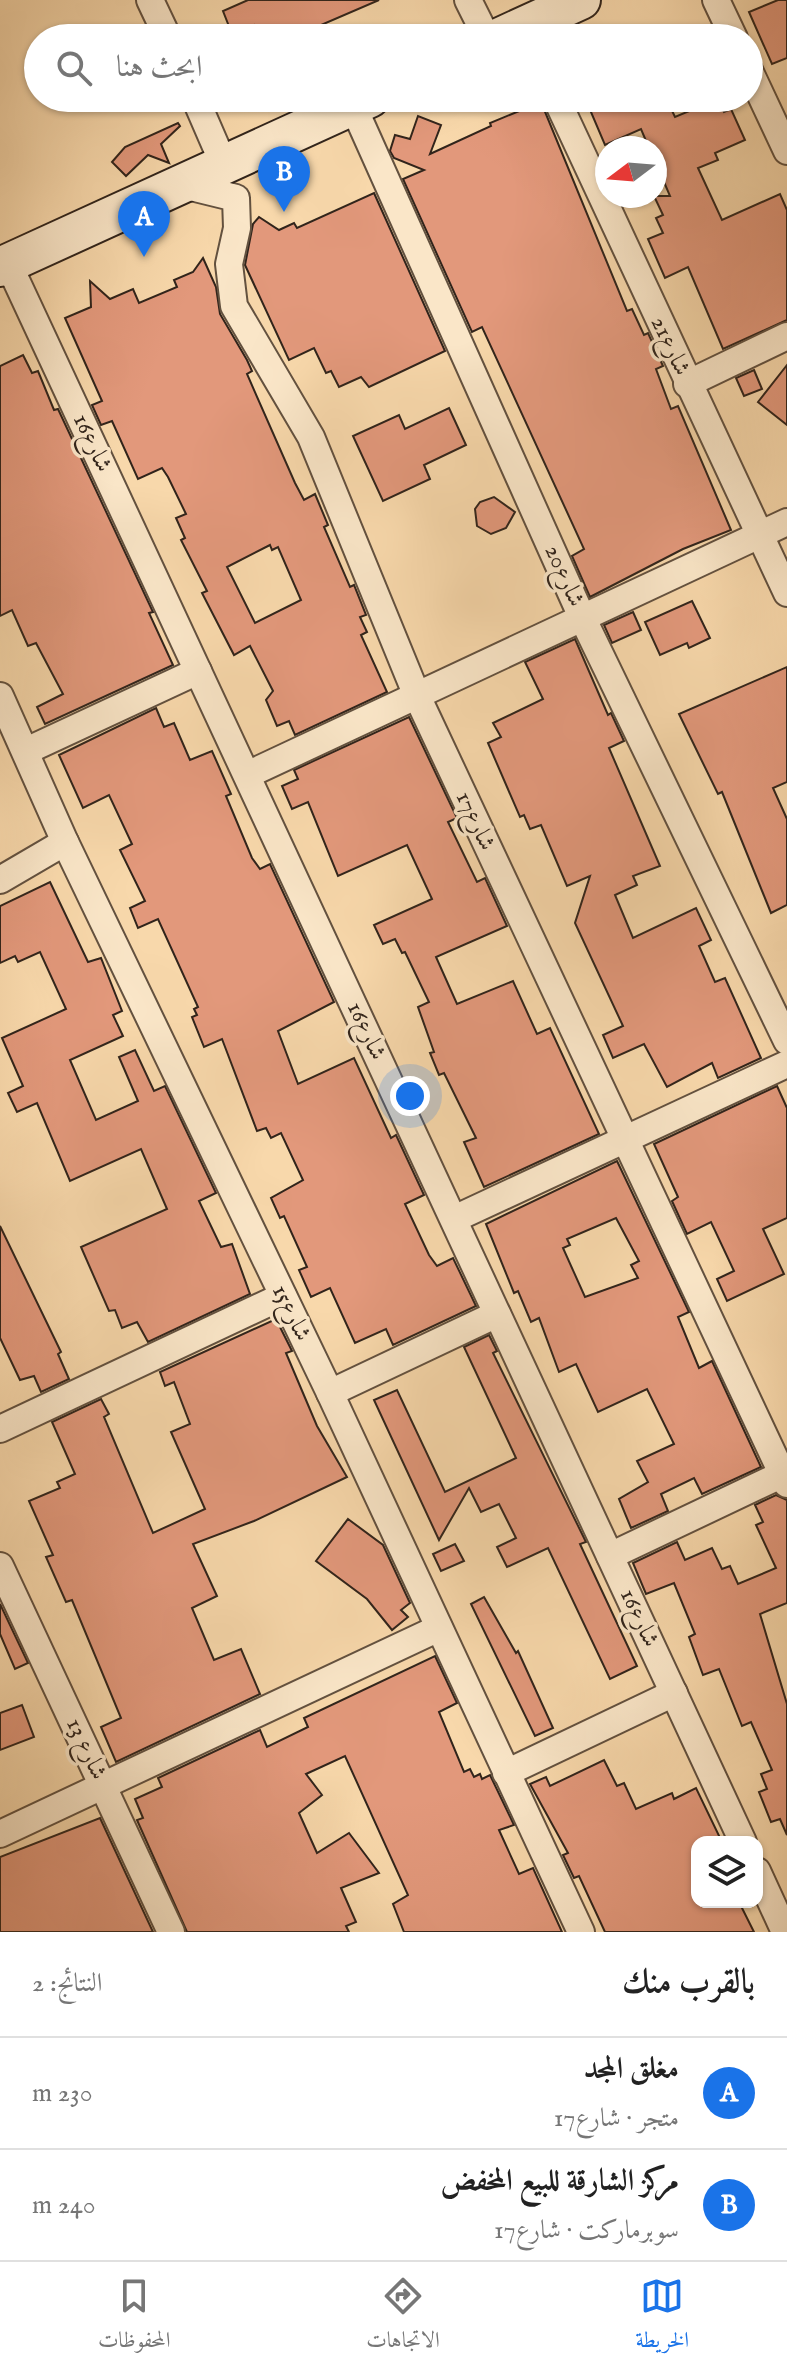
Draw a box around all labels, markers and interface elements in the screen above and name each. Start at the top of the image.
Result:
search box [24,24,763,112]
icon: search [52,46,96,90]
text: ابحث هنا [116,49,203,87]
north arrow [595,136,667,208]
pin: B [258,146,310,212]
pin: A [118,191,170,257]
street label: شارع21 [640,311,697,382]
street label: شارع16 [62,409,119,478]
street label: شارع20 [534,540,591,613]
street label: شارع17 [445,786,502,857]
street label: شارع16 [336,997,393,1066]
your location [390,1076,430,1116]
street label: شارع15 [261,1280,318,1348]
street label: شارع16 [609,1584,666,1653]
street label: شارع 13 [56,1713,114,1786]
map controls [691,1836,763,1908]
button: layers [691,1836,763,1908]
text: بالقرب منك [622,1961,755,2004]
text: النتائج: 2 [32,1967,102,2000]
text: مغلق المجد [584,2051,679,2089]
text: 230 m [32,2077,92,2110]
text: A [720,2077,738,2110]
text: متجر · شارع17 [554,2102,679,2135]
text: مركز الشارقة للبيع المخفض [440,2163,679,2201]
text: 240 m [32,2189,96,2222]
text: B [720,2189,738,2222]
text: سوبرماركت · شارع17 [494,2214,679,2247]
tab: المحفوظات [98,2274,170,2361]
tab: الاتجاهات [366,2274,440,2361]
tab: الخريطة [636,2274,689,2361]

